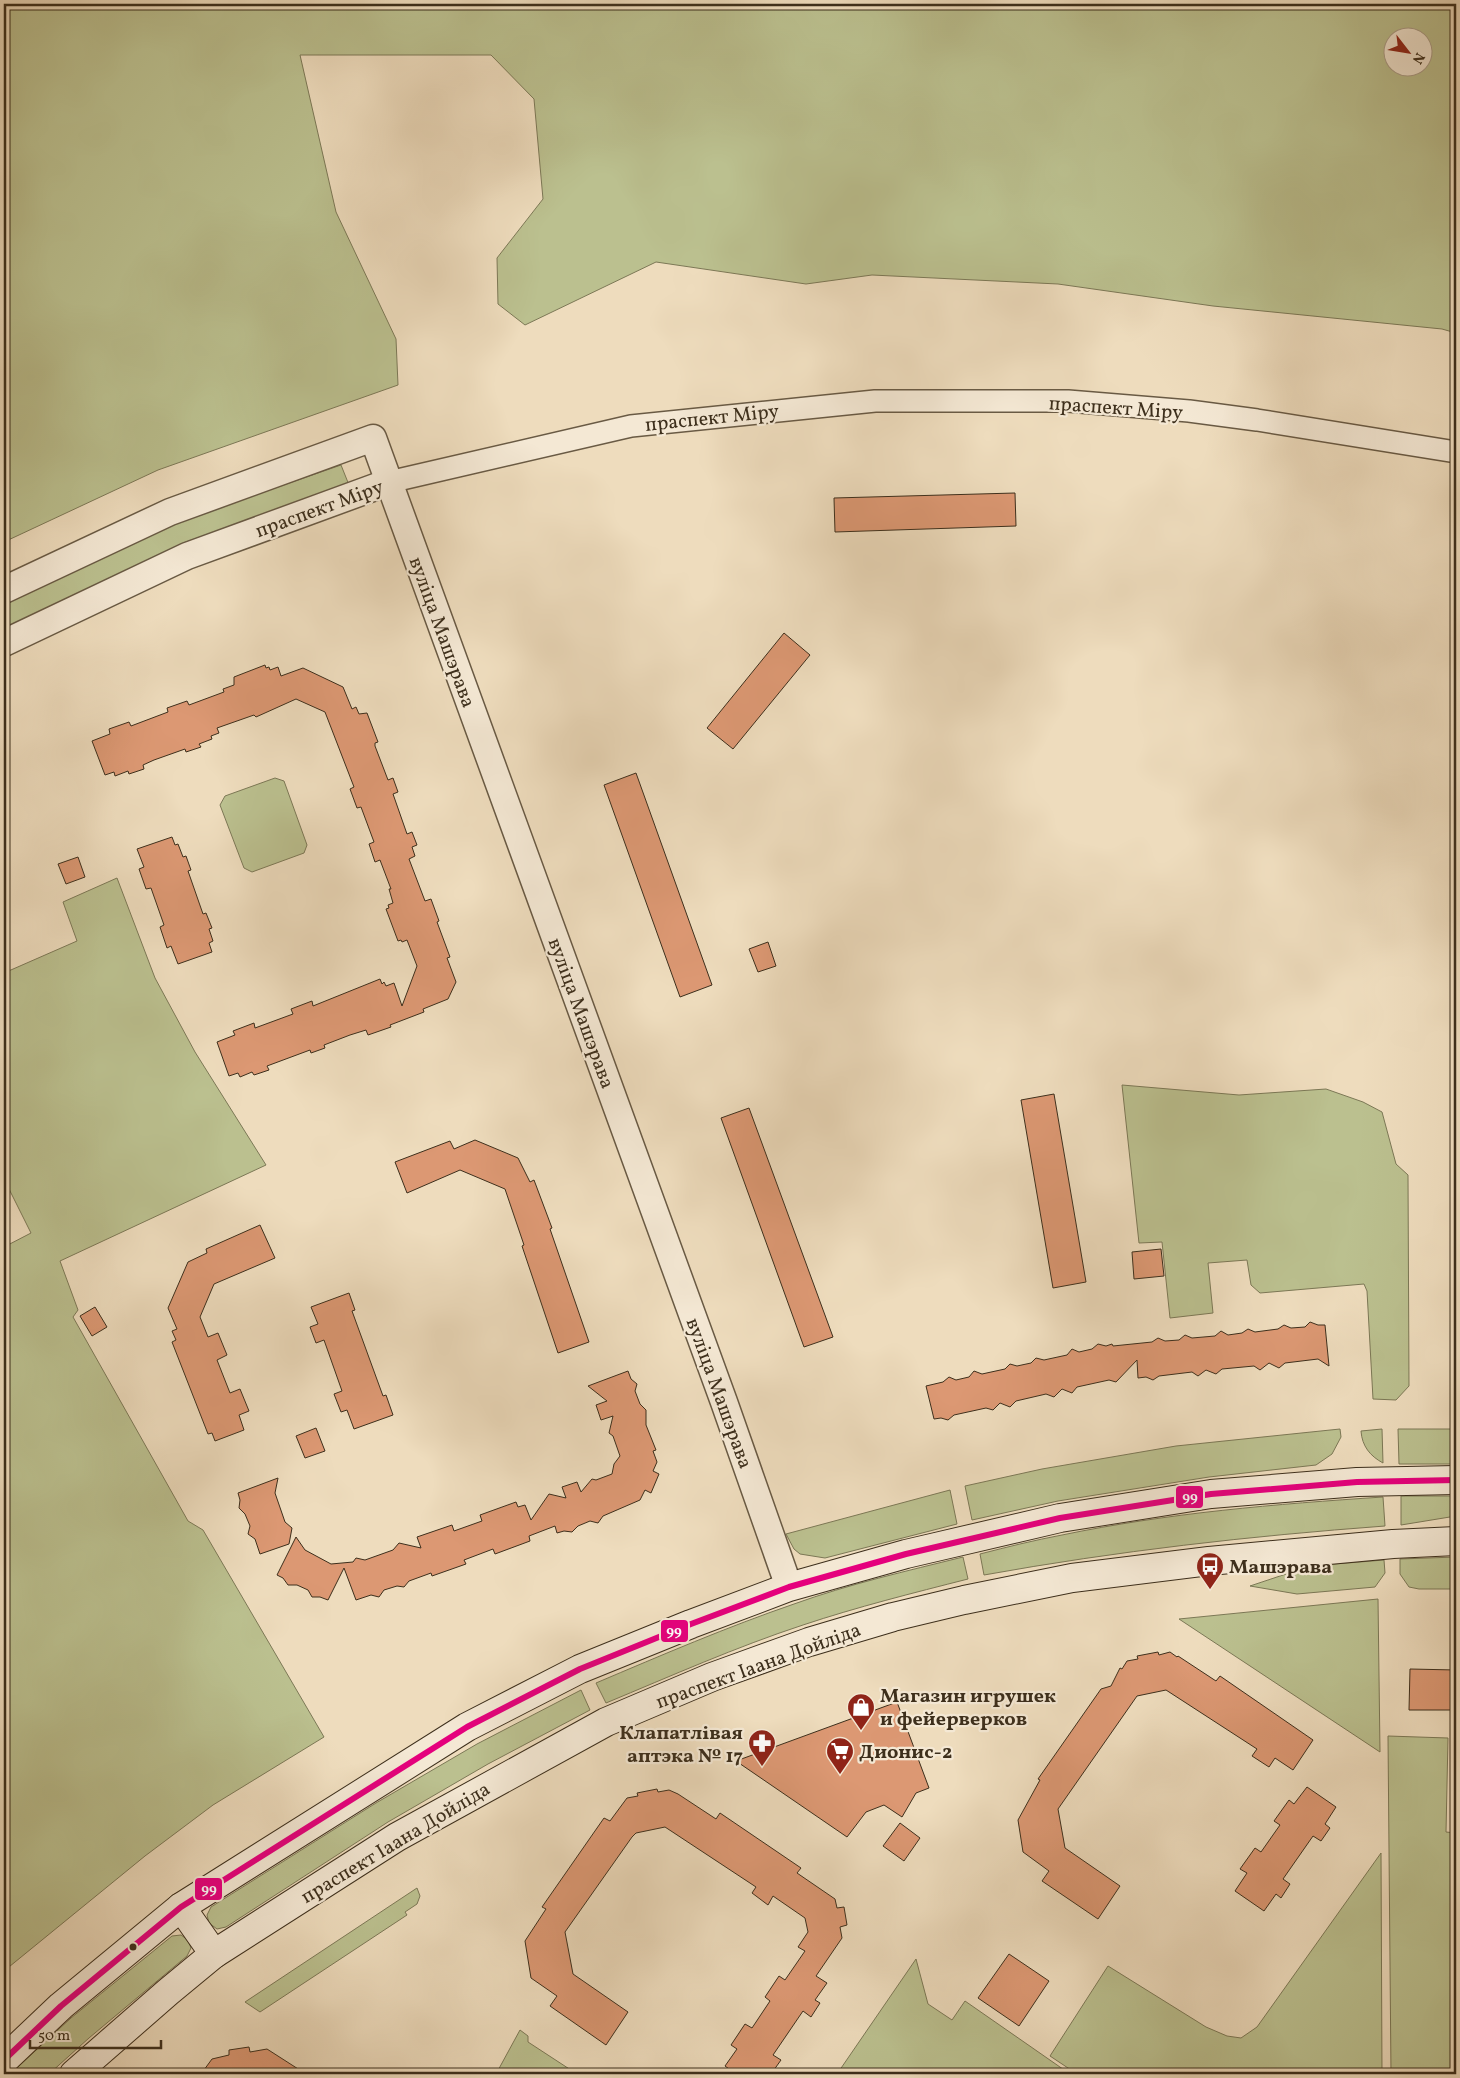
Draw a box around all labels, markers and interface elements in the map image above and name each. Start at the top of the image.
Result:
north arrow [1382,28,1432,78]
text: N [1407,49,1429,67]
street label: праспект Міру [1048,390,1184,428]
street label: праспект Міру [644,398,781,440]
street label: праспект Міру [252,474,388,546]
street label: вуліца Машэрава [401,553,481,712]
street label: вуліца Машэрава [540,934,620,1093]
street label: вуліца Машэрава [678,1314,758,1473]
line badge: 99 [1175,1485,1204,1509]
text: 99 [1182,1489,1198,1508]
bus stop icon: Машэрава [1195,1551,1225,1590]
place label: Машэрава [1229,1554,1332,1582]
street label: праспект Іаана Дойліда [652,1617,865,1717]
line badge: 99 [660,1619,689,1643]
text: 99 [666,1623,682,1642]
place label: Магазин игрушек и фейерверков [880,1683,1056,1734]
shop icon: Магазин игрушек и фейерверков [846,1692,876,1731]
place label: Клапатлівая аптэка № 17 [619,1720,743,1771]
pharmacy icon: Клапатлівая аптэка № 17 [747,1728,777,1767]
supermarket icon: Дионис-2 [825,1736,855,1775]
place label: Дионис-2 [859,1739,952,1767]
street label: праспект Іаана Дойліда [296,1776,496,1911]
line badge: 99 [194,1877,223,1901]
text: 99 [201,1881,217,1900]
unlabelled marker [128,1942,138,1952]
scale bar [30,2018,161,2050]
text: 50 m [38,2026,70,2047]

